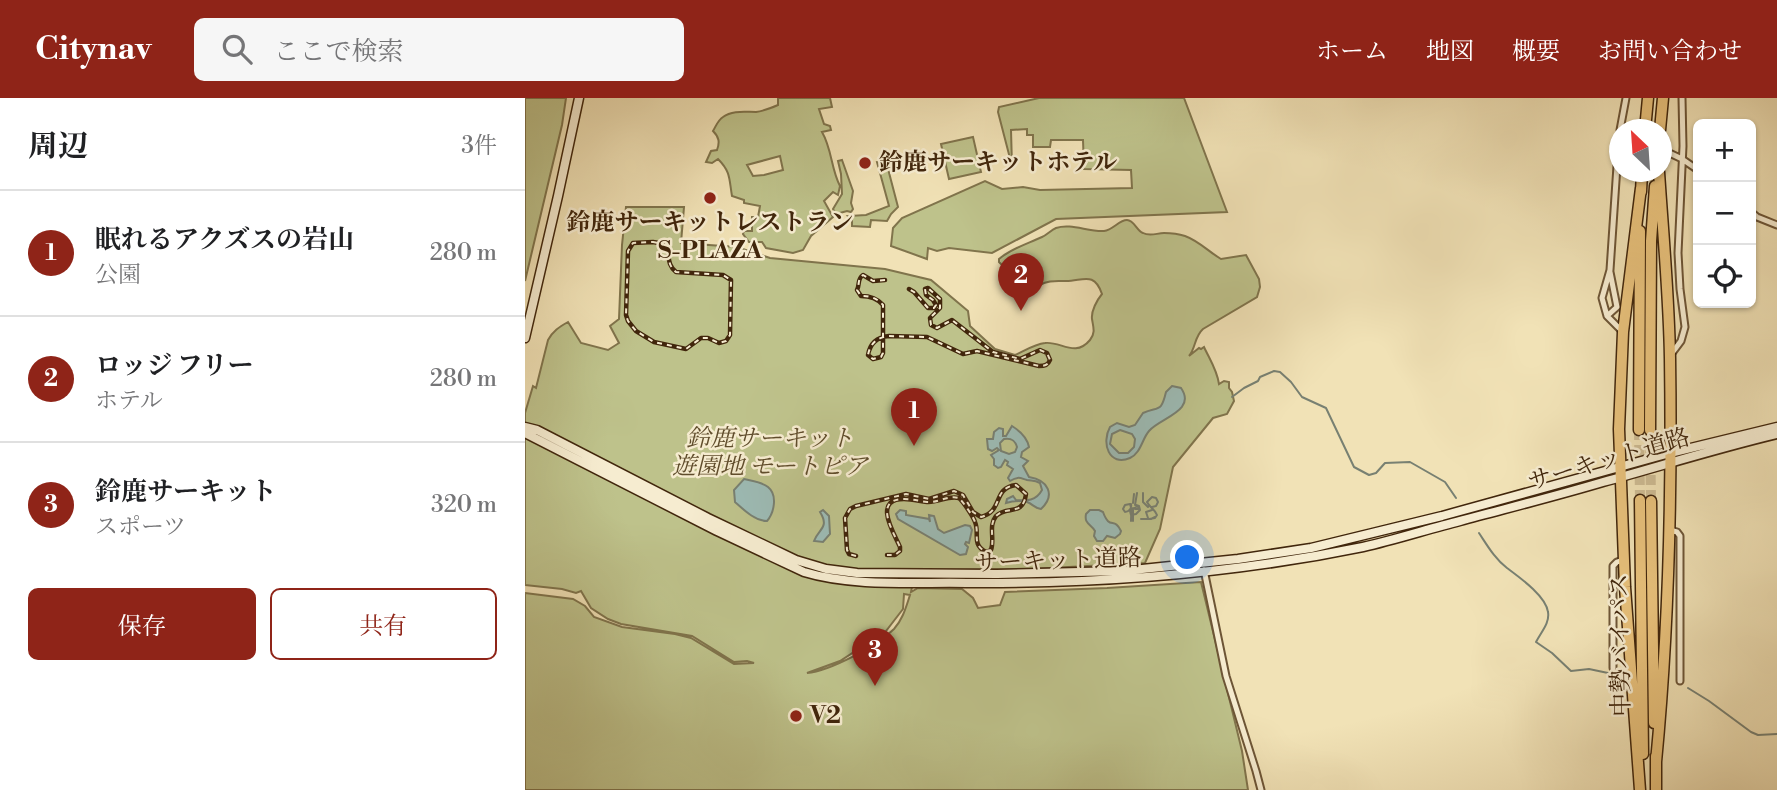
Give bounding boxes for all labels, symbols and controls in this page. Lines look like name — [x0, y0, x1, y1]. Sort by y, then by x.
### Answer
search box — [194, 18, 684, 81]
text: Citynav — [35, 29, 152, 70]
icon: search — [218, 30, 256, 68]
text: ここで検索 — [274, 36, 404, 68]
text: ホーム — [1316, 37, 1388, 67]
text: 地図 — [1426, 37, 1474, 67]
text: 概要 — [1512, 37, 1560, 67]
text: お問い合わせ — [1598, 37, 1742, 67]
north arrow — [1609, 119, 1672, 182]
map controls — [1693, 119, 1756, 308]
button: + — [1693, 119, 1756, 182]
text: 周辺 — [28, 128, 88, 166]
text: 3件 — [461, 132, 497, 160]
place label: 鈴鹿サーキットホテル — [879, 148, 1117, 178]
marker: 鈴鹿サーキットホテル — [857, 155, 873, 171]
button: − — [1693, 182, 1756, 245]
marker: 鈴鹿サーキットレストラン S-PLAZA — [702, 190, 718, 206]
place label: 鈴鹿サーキットレストラン S-PLAZA — [567, 208, 853, 266]
text: 眠れるアクズスの岩山 — [95, 224, 354, 256]
text: 1 — [45, 239, 57, 267]
text: 280 m — [430, 239, 497, 267]
button: locate — [1693, 245, 1756, 308]
pin: 2 — [998, 253, 1044, 311]
text: 公園 — [95, 261, 141, 289]
text: ロッジ フリー — [95, 350, 254, 382]
text: 2 — [44, 365, 58, 393]
text: 280 m — [430, 365, 497, 393]
text: ホテル — [95, 387, 163, 415]
pin: 1 — [891, 388, 937, 446]
street label: サーキット道路 — [1524, 422, 1694, 498]
park label: 鈴鹿サーキット 遊園地 モートピア — [672, 424, 869, 482]
text: 鈴鹿サーキット — [95, 476, 276, 508]
text: 3 — [44, 491, 58, 519]
text: 320 m — [431, 491, 497, 519]
text: スポーツ — [95, 513, 186, 541]
your location — [1170, 540, 1204, 574]
street label: サーキット道路 — [974, 543, 1142, 579]
street label: 中勢バイパス — [1605, 573, 1637, 717]
button: 保存 — [28, 588, 256, 660]
button: 共有 — [270, 588, 497, 660]
pin: 3 — [852, 628, 898, 686]
place label: V2 — [809, 701, 841, 731]
marker: V2 — [788, 708, 804, 724]

